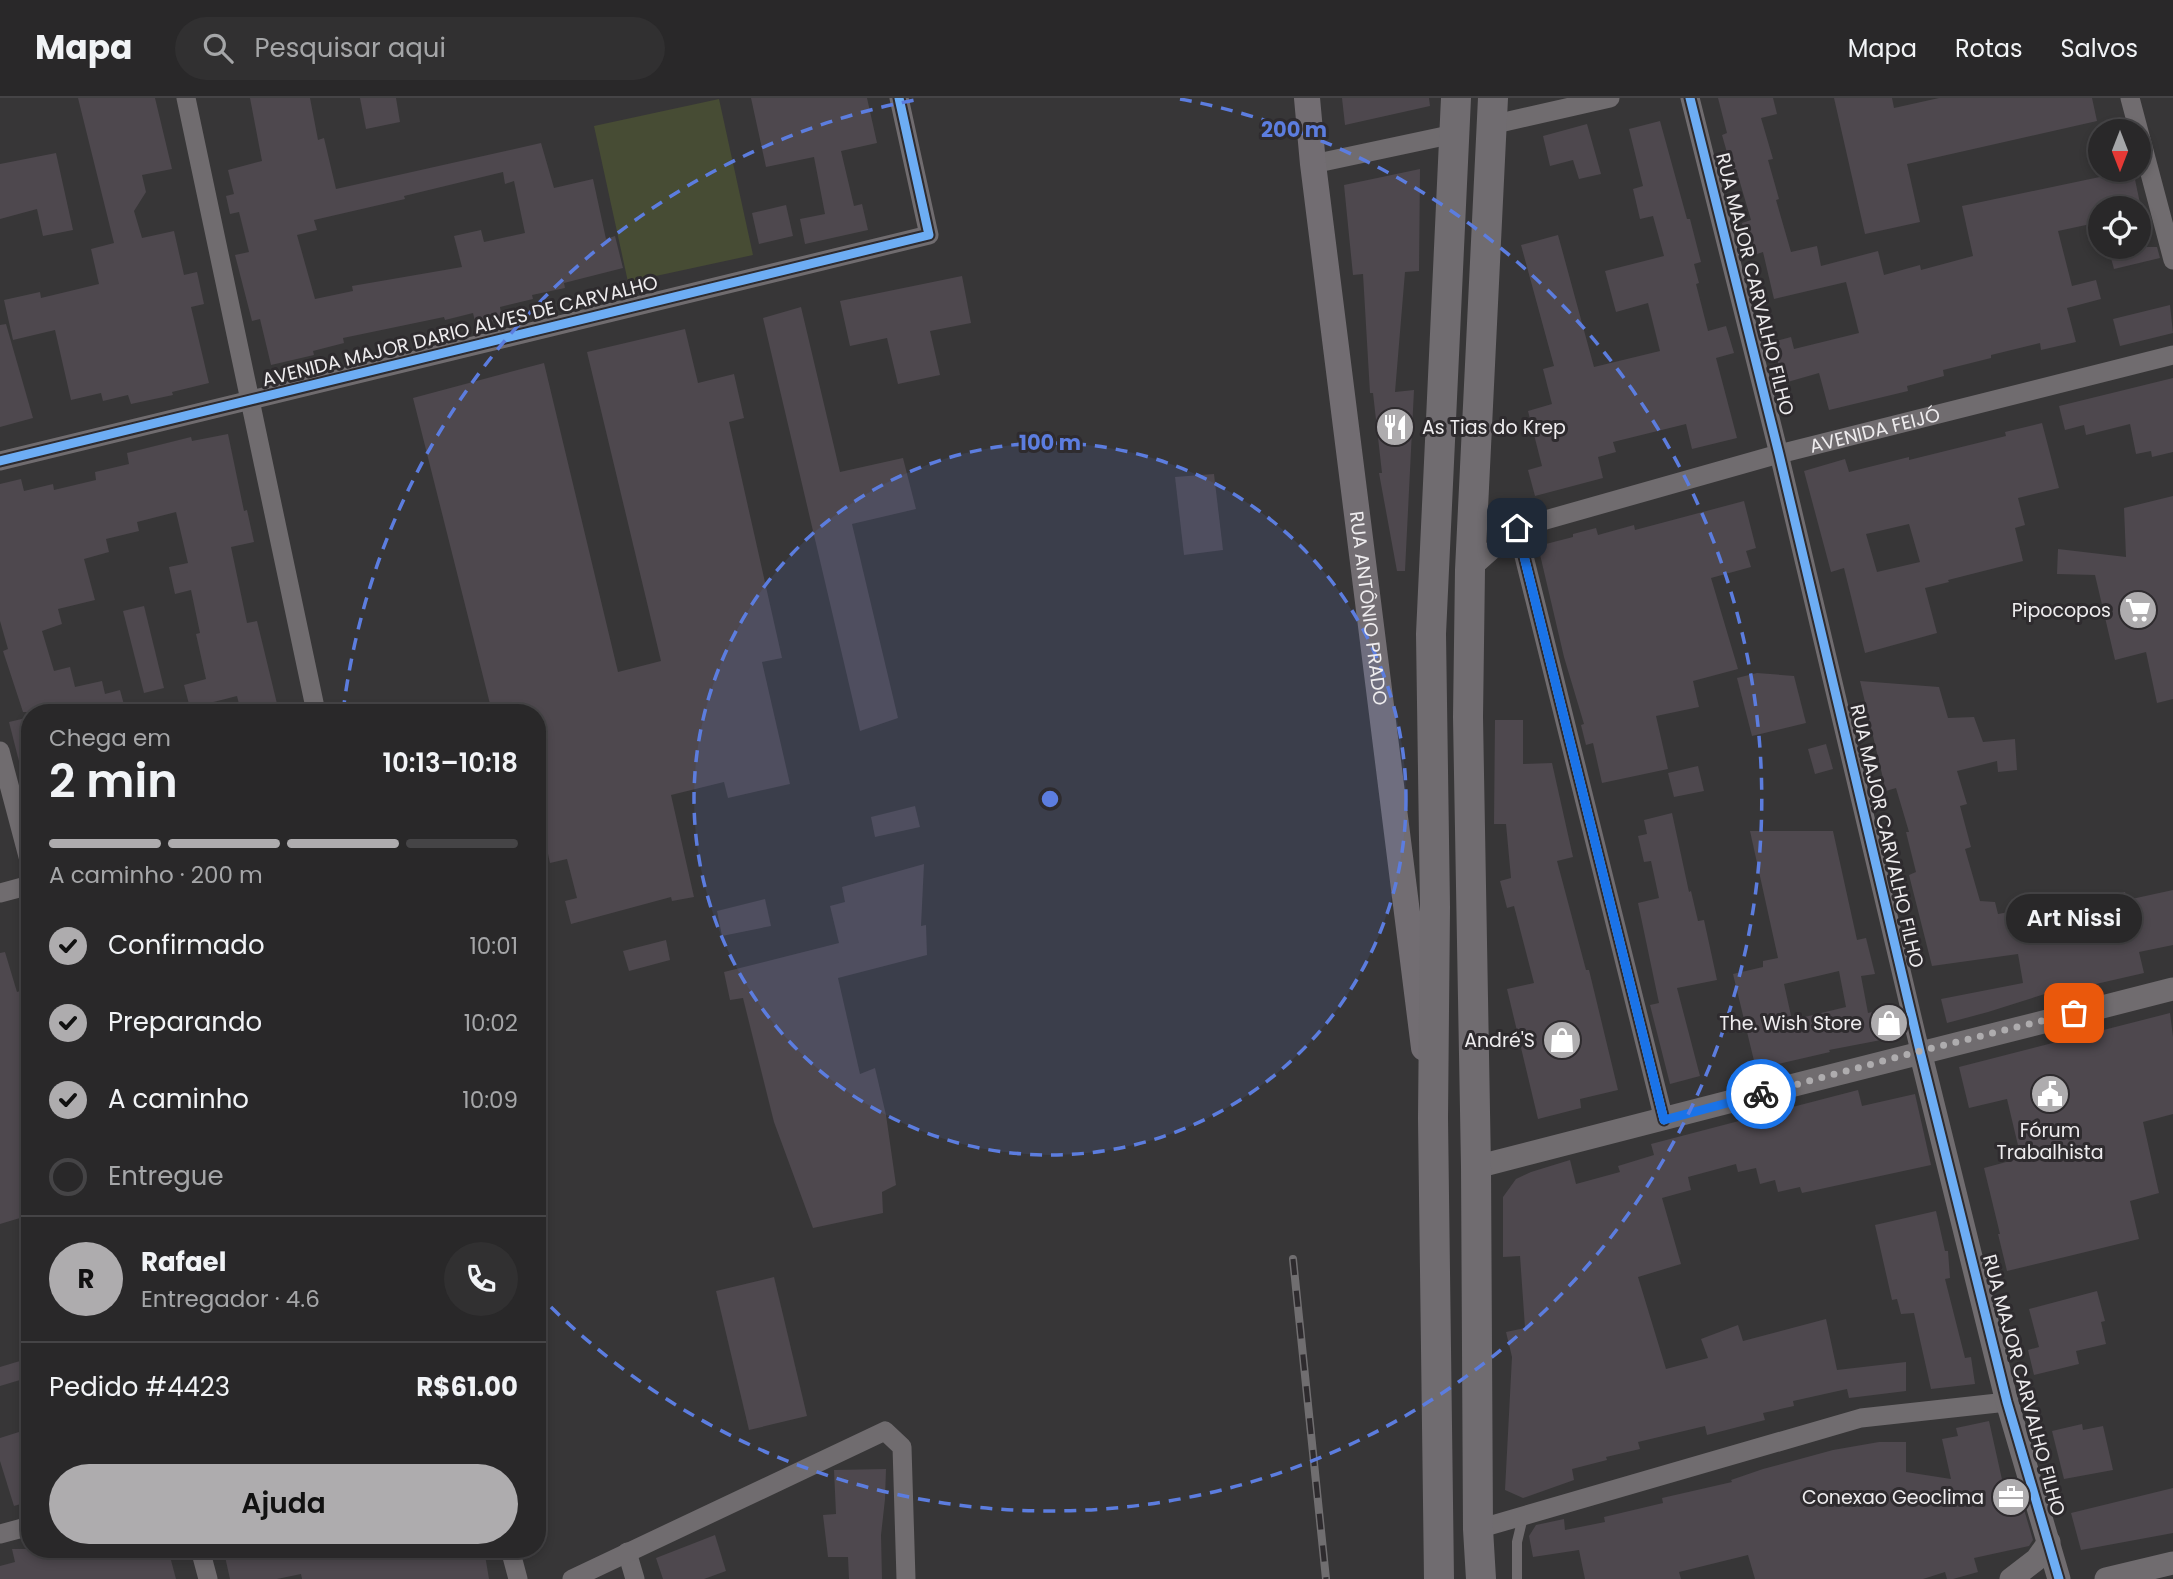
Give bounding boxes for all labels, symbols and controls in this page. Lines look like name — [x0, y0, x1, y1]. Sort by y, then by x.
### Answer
search box — [175, 17, 665, 80]
text: Mapa — [35, 24, 133, 71]
icon: search — [199, 29, 237, 67]
text: Pesquisar aqui — [255, 30, 446, 66]
text: Mapa — [1848, 32, 1917, 65]
text: Rotas — [1955, 32, 2022, 65]
text: Salvos — [2060, 32, 2138, 65]
text: 200 m — [1261, 115, 1327, 144]
north arrow — [2088, 119, 2151, 182]
map controls — [2088, 119, 2151, 259]
street label: RUA MAJOR CARVALHO FILHO — [1709, 150, 1801, 418]
button: locate — [2088, 196, 2151, 259]
street label: AVENIDA MAJOR DARIO ALVES DE CARVALHO — [259, 269, 661, 393]
street label: AVENIDA FEIJÓ — [1807, 401, 1943, 459]
restaurant icon: As Tias do Krep — [1374, 406, 1416, 448]
place label: As Tias do Krep — [1422, 414, 1566, 441]
text: 100 m — [1019, 428, 1081, 457]
pin — [1487, 498, 1547, 558]
icon: home — [1498, 509, 1536, 547]
street label: RUA ANTÔNIO PRADO — [1343, 510, 1394, 707]
supermarket icon: Pipocopos — [2117, 589, 2159, 631]
place label: Pipocopos — [2012, 597, 2111, 624]
street label: RUA MAJOR CARVALHO FILHO — [1844, 702, 1930, 970]
text: Chega em — [49, 722, 171, 754]
text: 10:13–10:18 — [383, 745, 518, 781]
text: 2 min — [49, 749, 178, 813]
centre of rings — [1038, 787, 1062, 811]
text: A caminho · 200 m — [49, 859, 263, 891]
callout: Art Nissi — [2006, 894, 2142, 943]
text: Art Nissi — [2027, 902, 2121, 934]
icon: check — [49, 927, 87, 965]
text: Confirmado — [108, 927, 265, 963]
text: 10:01 — [469, 930, 518, 962]
pin — [2044, 983, 2104, 1043]
icon: bag — [2055, 994, 2093, 1032]
shop icon: The. Wish Store — [1868, 1002, 1910, 1044]
icon: check — [49, 1004, 87, 1042]
text: Preparando — [108, 1004, 262, 1040]
text: 10:02 — [464, 1007, 518, 1039]
place label: The. Wish Store — [1719, 1010, 1862, 1037]
shop icon: André'S — [1541, 1019, 1583, 1061]
place label: André'S — [1464, 1027, 1535, 1054]
courier — [1726, 1059, 1796, 1129]
public building icon: Fórum Trabalhista — [2029, 1073, 2071, 1115]
icon: bike — [1742, 1075, 1780, 1113]
icon: check — [49, 1081, 87, 1119]
text: A caminho — [108, 1081, 249, 1117]
text: 10:09 — [462, 1084, 518, 1116]
place label: Fórum Trabalhista — [1996, 1117, 2104, 1166]
text: Entregue — [108, 1158, 224, 1194]
button: phone — [444, 1242, 518, 1316]
text: Rafael — [141, 1244, 226, 1280]
street label: RUA MAJOR CARVALHO FILHO — [1976, 1251, 2072, 1519]
text: R — [78, 1261, 94, 1297]
text: Entregador · 4.6 — [141, 1283, 320, 1315]
text: Pedido #4423 — [49, 1369, 230, 1405]
text: R$61.00 — [416, 1369, 518, 1405]
button: Ajuda — [49, 1464, 518, 1544]
office icon: Conexao Geoclima — [1990, 1476, 2032, 1518]
place label: Conexao Geoclima — [1802, 1484, 1984, 1511]

